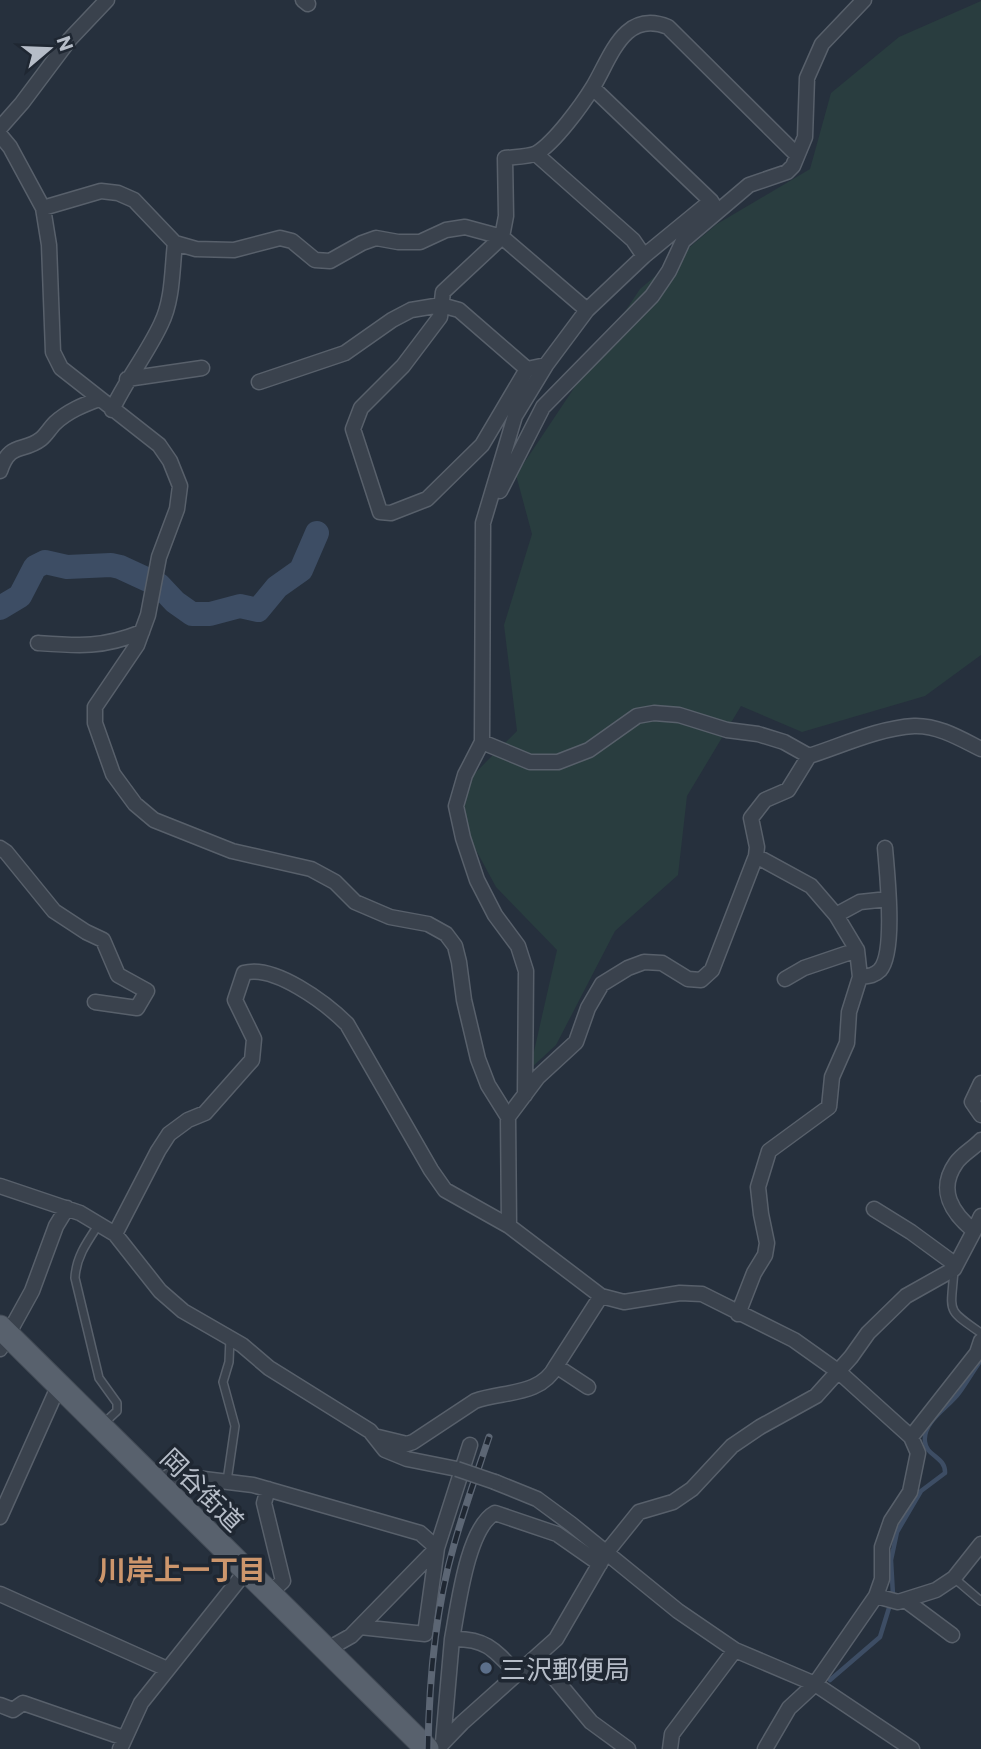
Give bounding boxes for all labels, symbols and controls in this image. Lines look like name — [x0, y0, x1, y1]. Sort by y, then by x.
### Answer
north arrow — [14, 14, 84, 84]
text: N — [52, 33, 79, 54]
street label: 岡谷街道 — [155, 1441, 251, 1537]
district label: 川岸上一丁目 — [98, 1552, 266, 1586]
place label: 三沢郵便局 — [500, 1653, 630, 1684]
marker: 三沢郵便局 — [478, 1660, 494, 1676]

